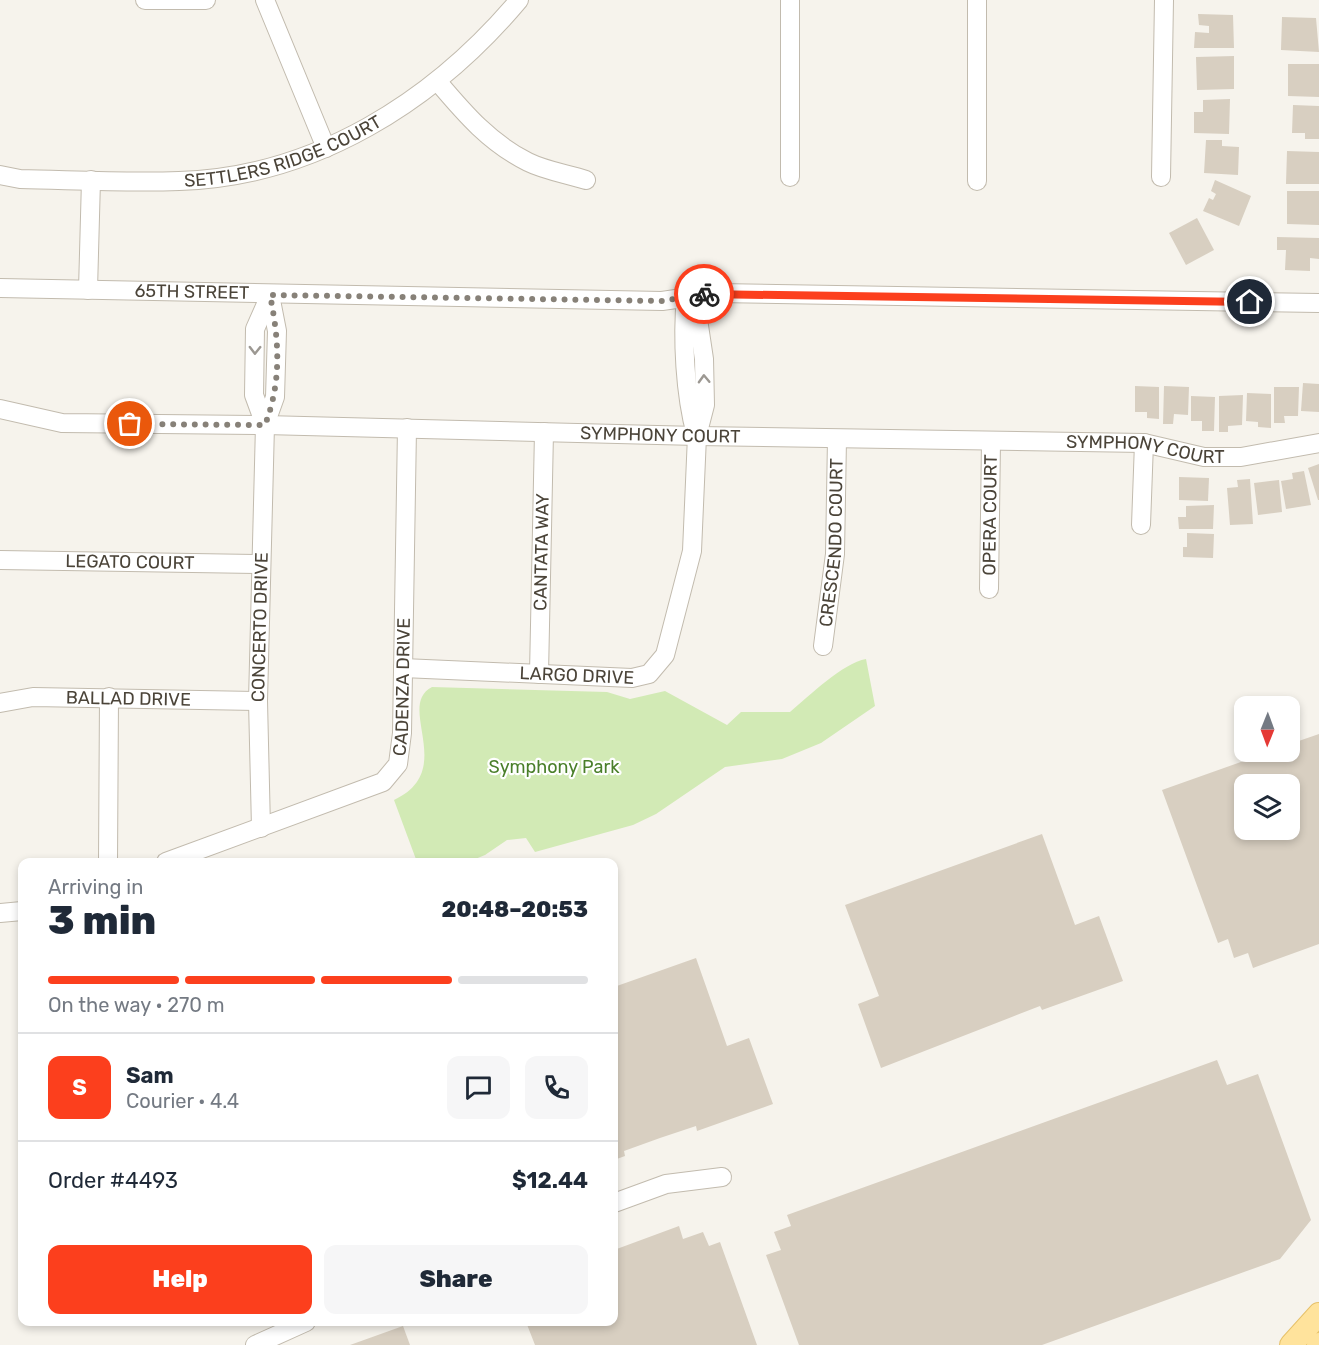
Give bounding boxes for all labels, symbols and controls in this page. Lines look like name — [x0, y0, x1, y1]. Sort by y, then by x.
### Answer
street label: SETTLERS RIDGE COURT — [183, 111, 385, 192]
courier — [674, 264, 734, 324]
pin — [1224, 276, 1275, 327]
icon: bike — [688, 278, 721, 311]
street label: 65TH STREET — [134, 280, 250, 304]
icon: home — [1233, 285, 1266, 318]
one-way arrow — [249, 346, 261, 355]
one-way arrow — [698, 375, 711, 384]
pin — [104, 398, 155, 449]
icon: bag — [113, 407, 146, 440]
street label: SYMPHONY COURT — [580, 422, 741, 448]
street label: SYMPHONY COURT — [1066, 431, 1225, 468]
street label: OPERA COURT — [978, 454, 1002, 576]
street label: CRESCENDO COURT — [815, 458, 848, 628]
street label: CANTATA WAY — [529, 493, 554, 611]
street label: LEGATO COURT — [65, 550, 195, 574]
street label: CONCERTO DRIVE — [247, 552, 273, 702]
street label: CADENZA DRIVE — [388, 618, 415, 757]
street label: LARGO DRIVE — [519, 662, 635, 689]
street label: BALLAD DRIVE — [66, 687, 191, 711]
north arrow — [1234, 696, 1300, 762]
map controls — [1234, 696, 1300, 840]
park label: Symphony Park — [488, 756, 620, 778]
button: layers — [1234, 774, 1300, 840]
text: Arriving in — [48, 875, 143, 899]
text: 20:48–20:53 — [441, 896, 588, 923]
text: 3 min — [48, 898, 156, 944]
text: On the way · 270 m — [48, 993, 225, 1017]
button: chat — [447, 1056, 510, 1119]
button: phone — [525, 1056, 588, 1119]
text: Sam — [126, 1062, 174, 1089]
text: S — [72, 1074, 87, 1101]
text: Courier · 4.4 — [126, 1089, 239, 1113]
text: Order #4493 — [48, 1167, 178, 1194]
text: $12.44 — [512, 1167, 588, 1194]
button: Help — [48, 1245, 312, 1314]
button: Share — [324, 1245, 588, 1314]

